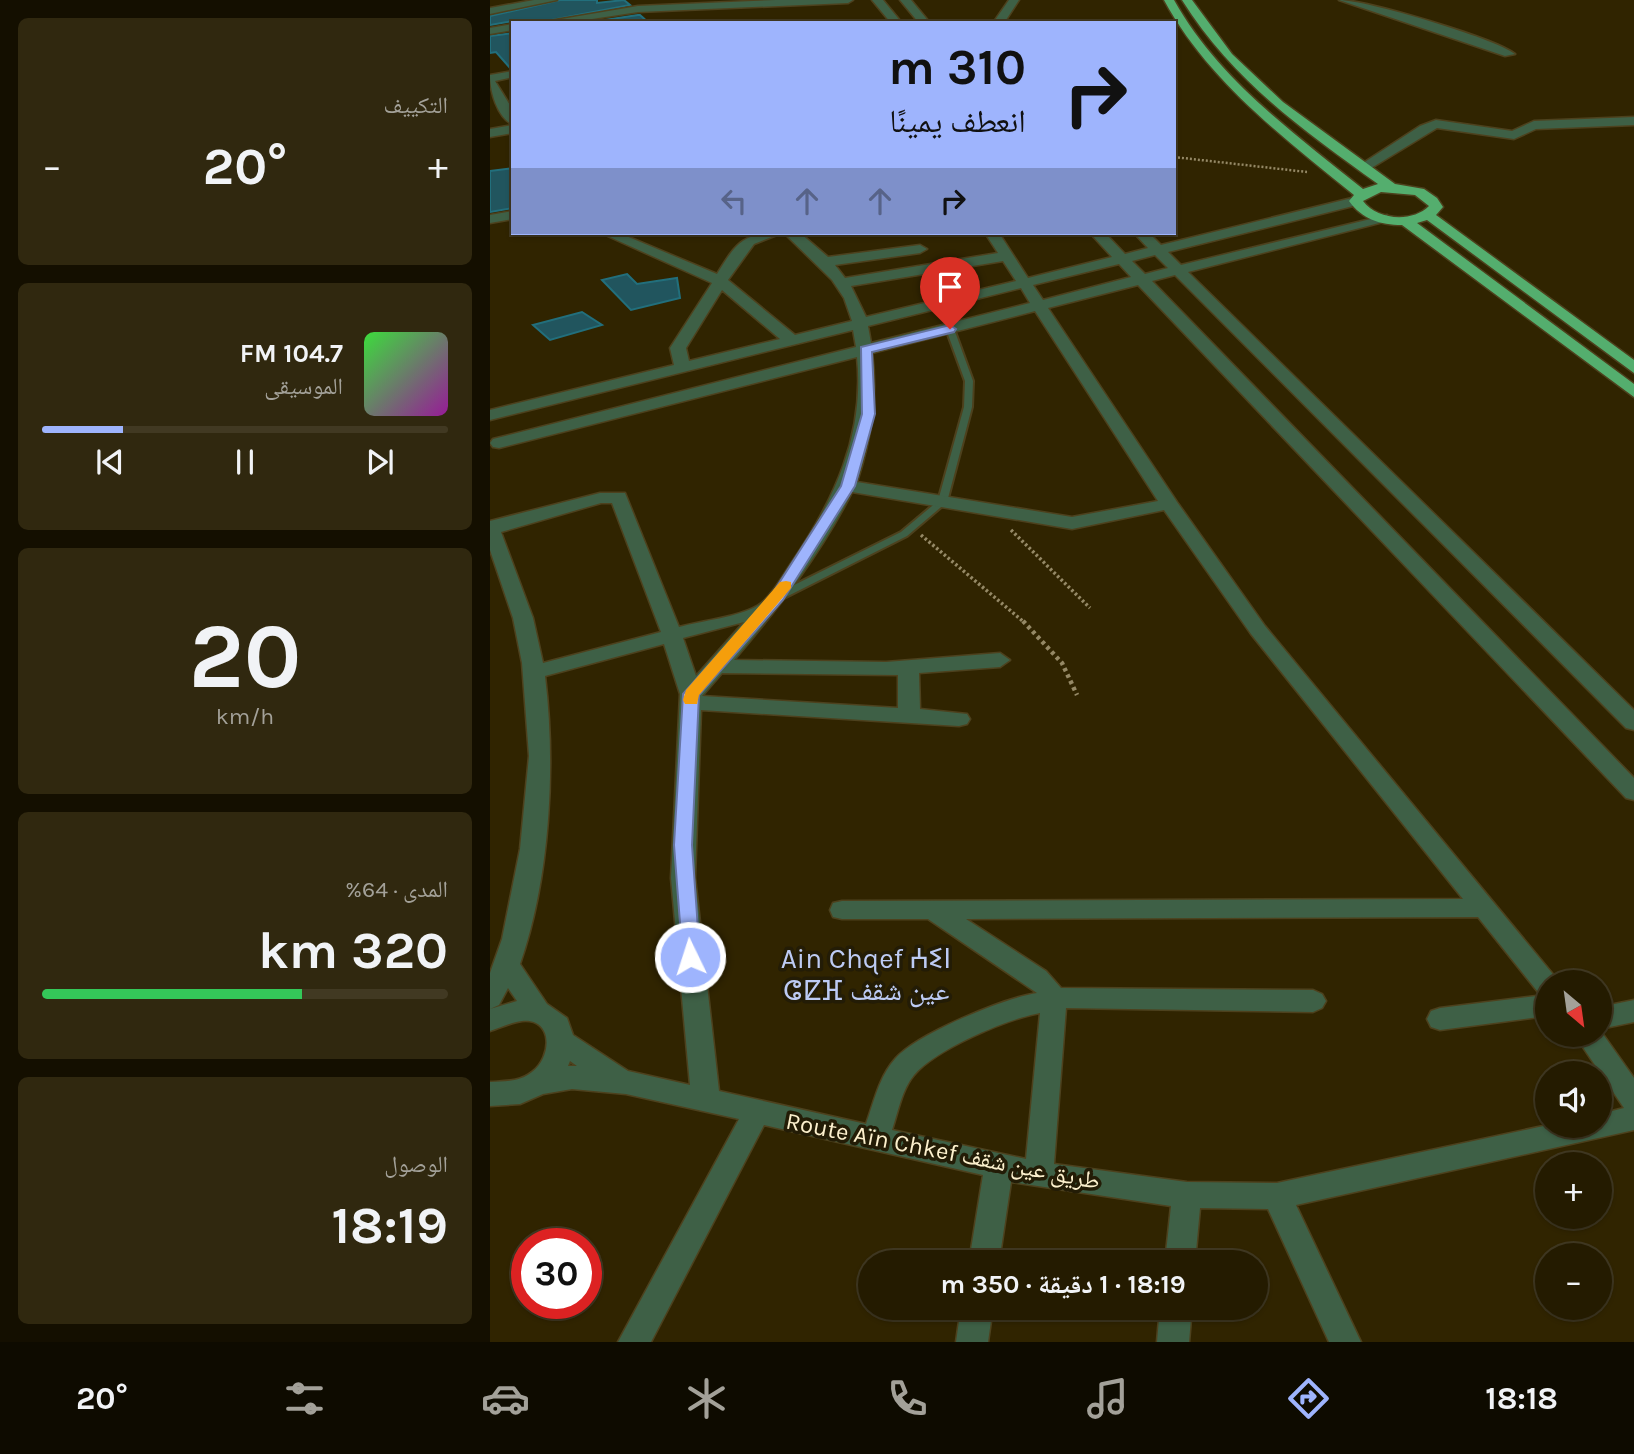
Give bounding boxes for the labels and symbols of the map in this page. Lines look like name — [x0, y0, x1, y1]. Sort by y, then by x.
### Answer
pin — [920, 257, 980, 329]
position arrow — [653, 920, 727, 994]
district label: Ain Chqef ⵄⵉⵏ ⵛⵇⴼ عين شقف — [781, 942, 951, 1008]
north arrow — [1535, 970, 1612, 1046]
street label: Route Aïn Chkef طريق عين شقف — [783, 1107, 1103, 1195]
speed limit sign: 30 — [511, 1228, 602, 1319]

